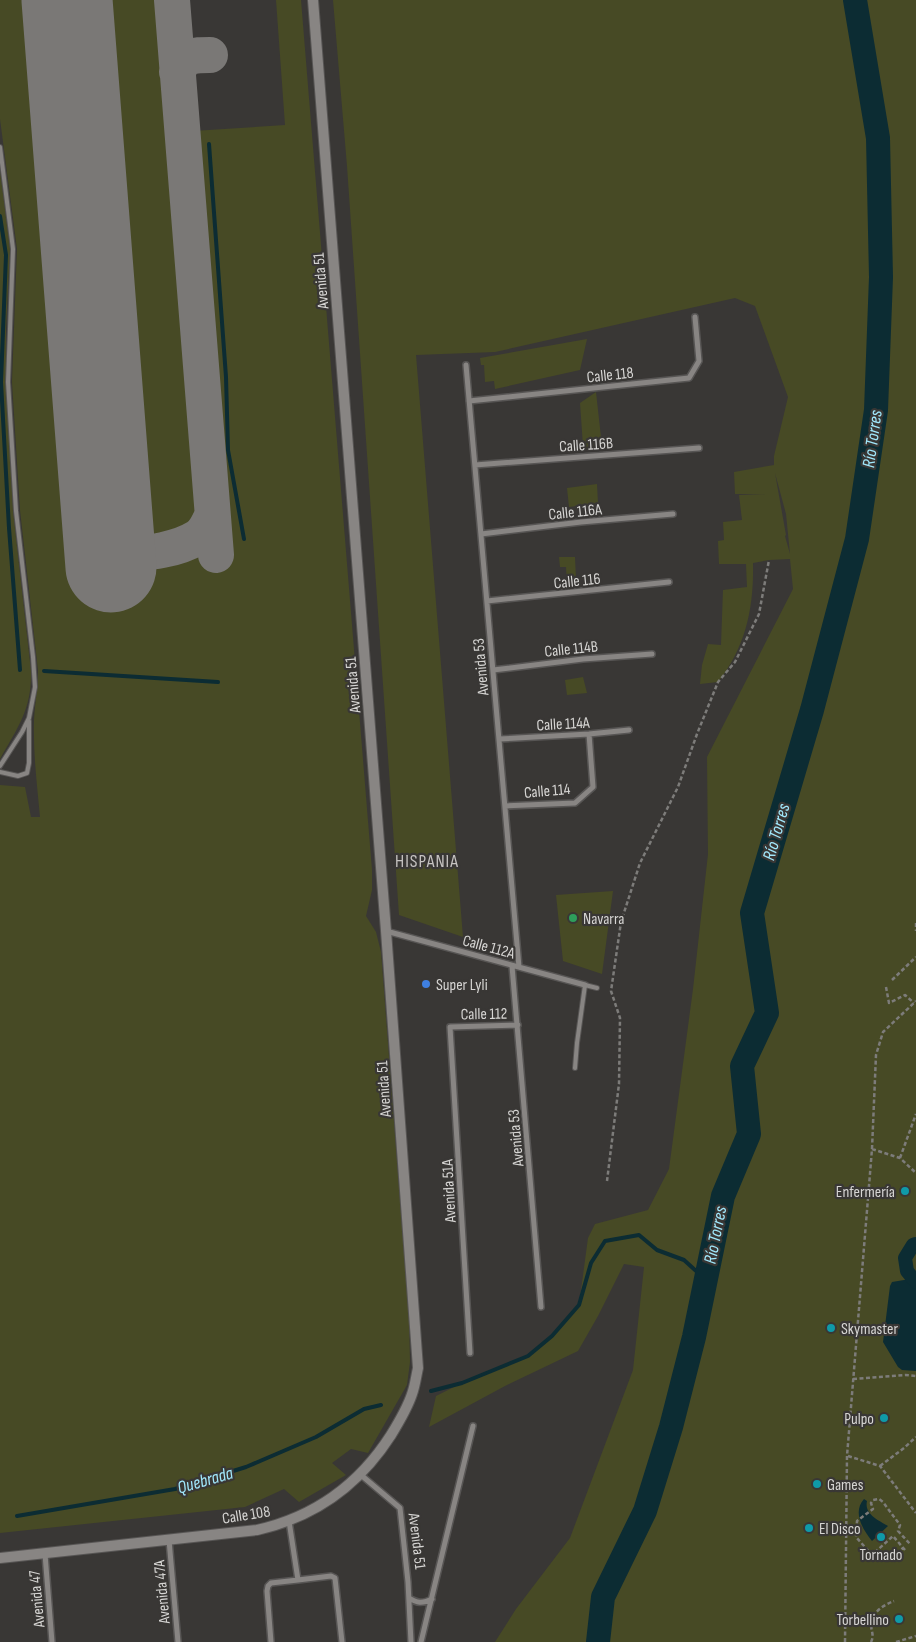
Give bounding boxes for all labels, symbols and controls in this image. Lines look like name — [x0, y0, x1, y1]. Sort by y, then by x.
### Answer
street label: Avenida 51 — [310, 252, 334, 311]
street label: Calle 118 — [586, 364, 634, 387]
water label: Río Torres — [858, 408, 887, 469]
street label: Calle 116B — [559, 434, 614, 457]
street label: Calle 116A — [547, 500, 603, 525]
street label: Calle 116 — [553, 570, 601, 593]
street label: Avenida 53 — [470, 637, 494, 697]
street label: Calle 114B — [544, 637, 599, 662]
street label: Avenida 51 — [342, 656, 366, 715]
street label: Calle 114A — [536, 714, 590, 735]
street label: Calle 114 — [523, 780, 571, 803]
water label: Río Torres — [758, 801, 795, 863]
district label: HISPANIA — [395, 851, 459, 872]
place label: Navarra — [583, 910, 624, 929]
marker: Navarra — [567, 912, 579, 924]
street label: Calle 112A — [460, 931, 517, 964]
place label: Super Lyli — [436, 976, 488, 995]
marker: Super Lyli — [420, 978, 432, 990]
street label: Calle 112 — [461, 1005, 507, 1024]
street label: Avenida 51 — [373, 1060, 396, 1119]
street label: Avenida 53 — [505, 1108, 529, 1168]
street label: Avenida 51A — [438, 1159, 461, 1224]
place label: Enfermería — [836, 1183, 895, 1202]
marker: Enfermería — [899, 1185, 911, 1197]
water label: Río Torres — [700, 1204, 731, 1266]
place label: Skymaster — [841, 1320, 898, 1339]
marker: Skymaster — [825, 1322, 837, 1334]
place label: Pulpo — [844, 1410, 874, 1429]
marker: Pulpo — [878, 1412, 890, 1424]
water label: Quebrada — [175, 1462, 236, 1498]
place label: Games — [827, 1476, 864, 1495]
marker: Games — [811, 1478, 823, 1490]
street label: Calle 108 — [221, 1502, 272, 1529]
street label: Avenida 51 — [404, 1511, 429, 1571]
place label: El Disco — [819, 1520, 861, 1539]
marker: El Disco — [803, 1522, 815, 1534]
marker: Tornado — [875, 1531, 887, 1543]
place label: Tornado — [860, 1546, 903, 1565]
street label: Avenida 47A — [150, 1559, 175, 1626]
street label: Avenida 47 — [25, 1569, 50, 1629]
place label: Torbellino — [837, 1611, 889, 1630]
marker: Torbellino — [893, 1613, 905, 1625]

